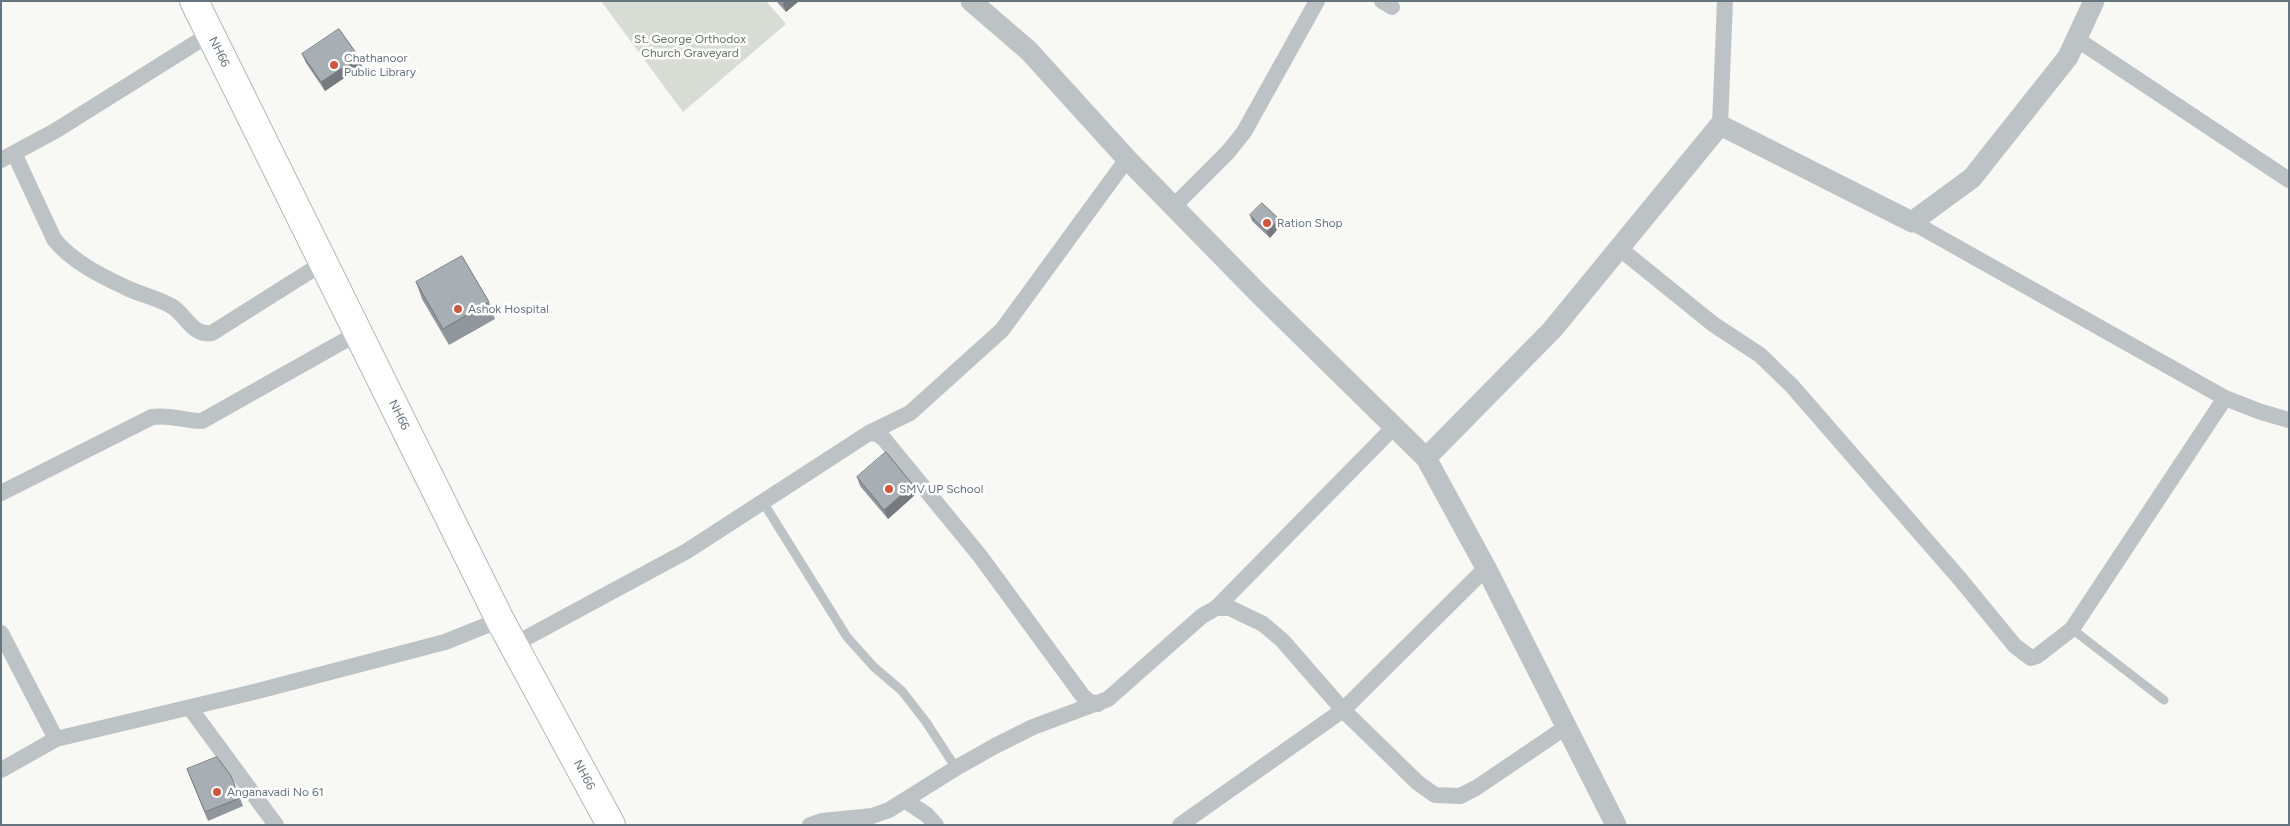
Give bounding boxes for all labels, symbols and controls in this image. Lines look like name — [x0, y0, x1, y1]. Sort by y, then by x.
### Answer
park label: St. George Orthodox Church Graveyard — [634, 32, 746, 60]
street label: NH66 — [206, 35, 232, 69]
place label: Chathanoor Public Library — [344, 51, 416, 79]
marker: Chathanoor Public Library — [328, 59, 340, 71]
place label: Ration Shop — [1277, 216, 1343, 230]
marker: Ration Shop — [1261, 217, 1273, 229]
place label: Ashok Hospital — [468, 302, 549, 316]
marker: Ashok Hospital — [452, 303, 464, 315]
street label: NH66 — [386, 398, 412, 432]
place label: SMV UP School — [899, 482, 983, 496]
marker: SMV UP School — [883, 483, 895, 495]
street label: NH66 — [570, 758, 598, 792]
place label: Anganavadi No 61 — [227, 785, 324, 799]
marker: Anganavadi No 61 — [211, 786, 223, 798]

